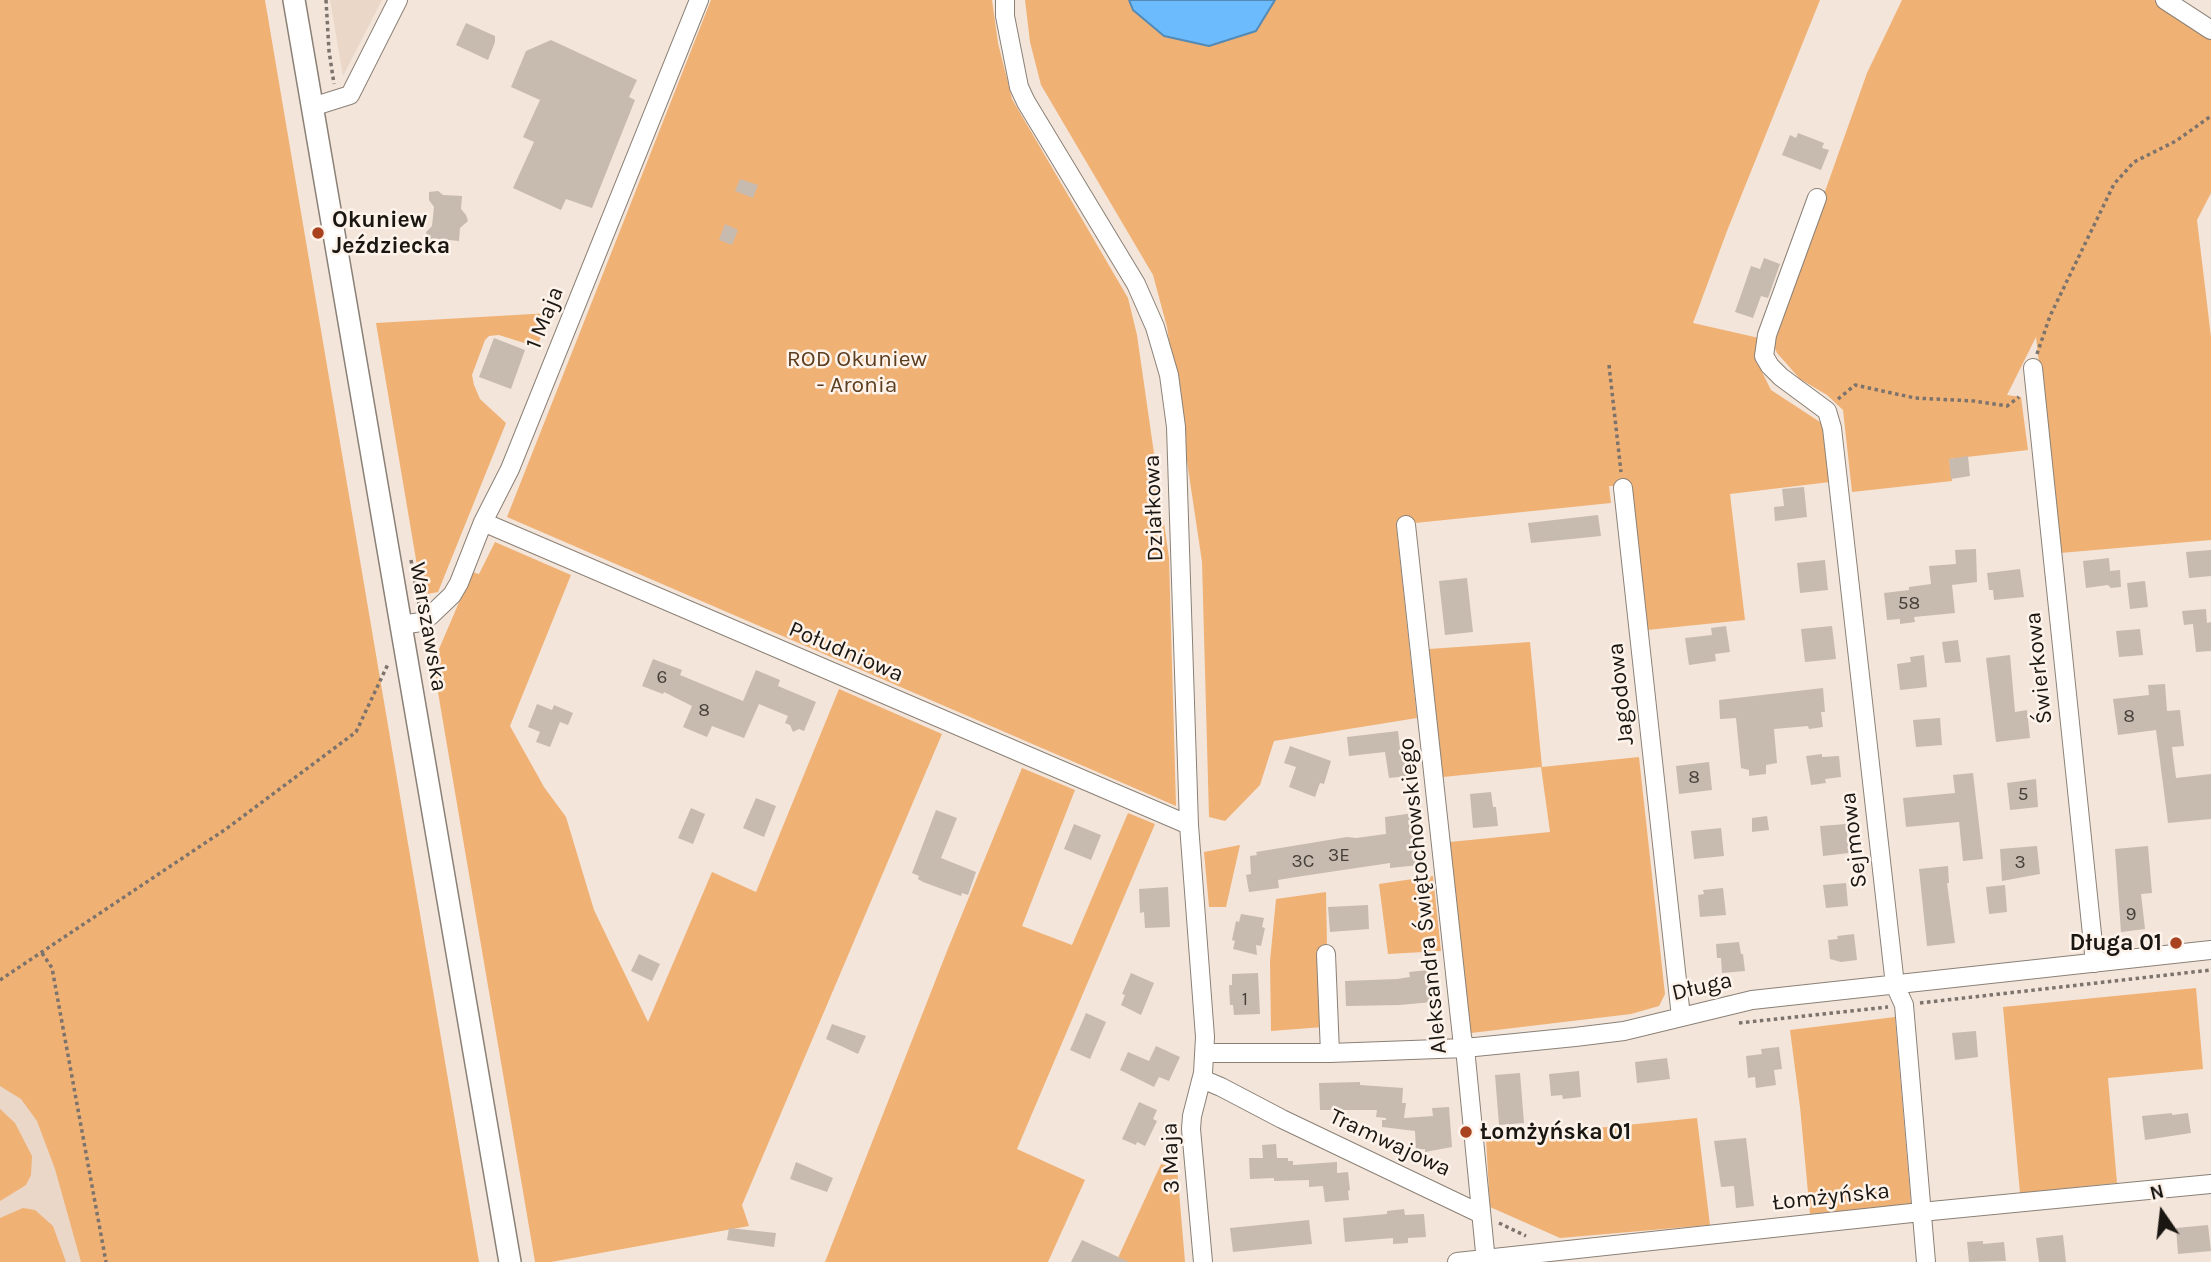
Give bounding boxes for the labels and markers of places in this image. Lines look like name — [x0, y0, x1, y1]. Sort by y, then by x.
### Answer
place label: Okuniew Jeździecka — [332, 206, 450, 260]
marker: Okuniew Jeździecka — [310, 225, 326, 241]
place label: Długa 01 — [2069, 929, 2162, 957]
marker: Długa 01 — [2168, 935, 2184, 951]
place label: Łomżyńska 01 — [1480, 1118, 1631, 1146]
marker: Łomżyńska 01 — [1458, 1124, 1474, 1140]

